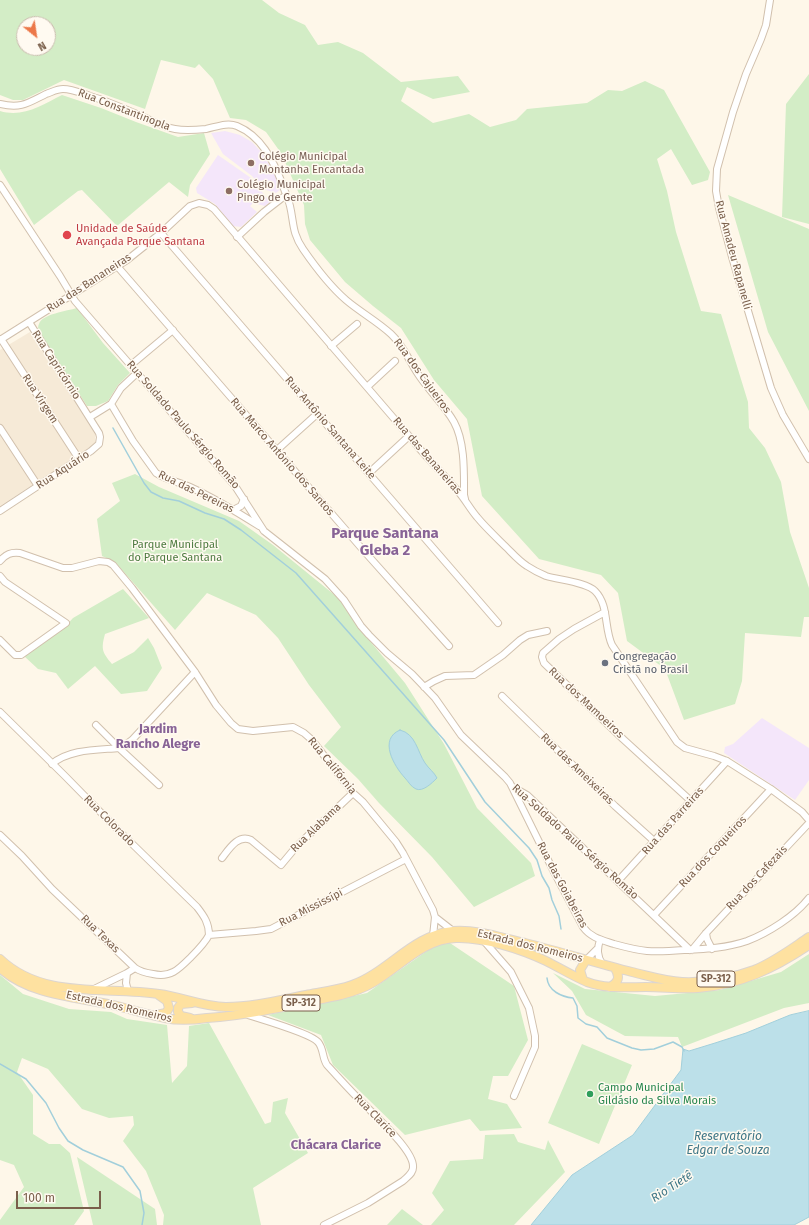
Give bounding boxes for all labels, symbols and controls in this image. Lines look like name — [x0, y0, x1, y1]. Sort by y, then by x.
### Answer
north arrow — [16, 16, 56, 56]
text: N — [35, 39, 48, 53]
street label: Rua Constantinopla — [76, 86, 172, 134]
place label: Colégio Municipal Montanha Encantada — [259, 150, 364, 176]
marker: Colégio Municipal Montanha Encantada — [246, 158, 256, 168]
place label: Colégio Municipal Pingo de Gente — [237, 178, 325, 204]
marker: Colégio Municipal Pingo de Gente — [224, 186, 234, 196]
street label: Rua Amadeu Rapanelli — [712, 199, 754, 311]
place label: Unidade de Saúde Avançada Parque Santana — [76, 222, 205, 248]
marker: Unidade de Saúde Avançada Parque Santana — [61, 229, 73, 241]
street label: Rua das Bananeiras — [44, 251, 134, 315]
street label: Rua Capricórnio — [29, 328, 83, 402]
street label: Rua dos Cajueiros — [391, 336, 453, 416]
street label: Rua Soldado Paulo Sérgio Romão — [124, 358, 242, 492]
street label: Rua Virgem — [19, 372, 61, 426]
street label: Rua Antônio Santana Leite — [282, 374, 378, 482]
street label: Rua Marco Antônio dos Santos — [227, 395, 337, 519]
street label: Rua das Bananeiras — [390, 415, 464, 497]
street label: Rua Aquário — [34, 448, 92, 492]
street label: Rua das Pereiras — [156, 468, 236, 516]
district label: Parque Santana Gleba 2 — [331, 525, 439, 560]
park label: Parque Municipal do Parque Santana — [128, 538, 222, 564]
place label: Congregação Cristã no Brasil — [613, 650, 688, 676]
marker: Congregação Cristã no Brasil — [600, 658, 610, 668]
street label: Rua dos Mamoeiros — [546, 665, 626, 741]
district label: Jardim Rancho Alegre — [116, 721, 200, 752]
street label: Rua das Ameixeiras — [538, 731, 616, 807]
street label: Rua Califórnia — [305, 735, 359, 797]
street label: Rua Soldado Paulo Sérgio Romão — [509, 782, 641, 902]
street label: Rua das Parreiras — [639, 784, 707, 858]
street label: Rua Colorado — [81, 793, 137, 849]
street label: Rua Alabama — [288, 801, 344, 855]
street label: Rua dos Coqueiros — [676, 814, 750, 890]
street label: Rua das Goiabeiras — [534, 840, 590, 930]
street label: Rua dos Cafezais — [724, 843, 790, 913]
street label: Rua Mississípi — [277, 886, 345, 930]
street label: Rua Texas — [78, 912, 122, 956]
street label: Estrada dos Romeiros — [476, 927, 584, 965]
road number: SP-312 — [697, 971, 735, 987]
street label: Estrada dos Romeiros — [65, 988, 173, 1026]
road number: SP-312 — [282, 995, 320, 1011]
place label: Campo Municipal Gildásio da Silva Morais — [598, 1081, 716, 1107]
marker: Campo Municipal Gildásio da Silva Morais — [585, 1089, 595, 1099]
street label: Rua Clarice — [351, 1091, 399, 1141]
water label: Reservatório Edgar de Souza — [686, 1130, 770, 1158]
district label: Chácara Clarice — [291, 1137, 381, 1153]
water label: Rio Tietê — [649, 1168, 695, 1206]
scale bar — [18, 1183, 103, 1209]
text: 100 m — [23, 1191, 55, 1205]

